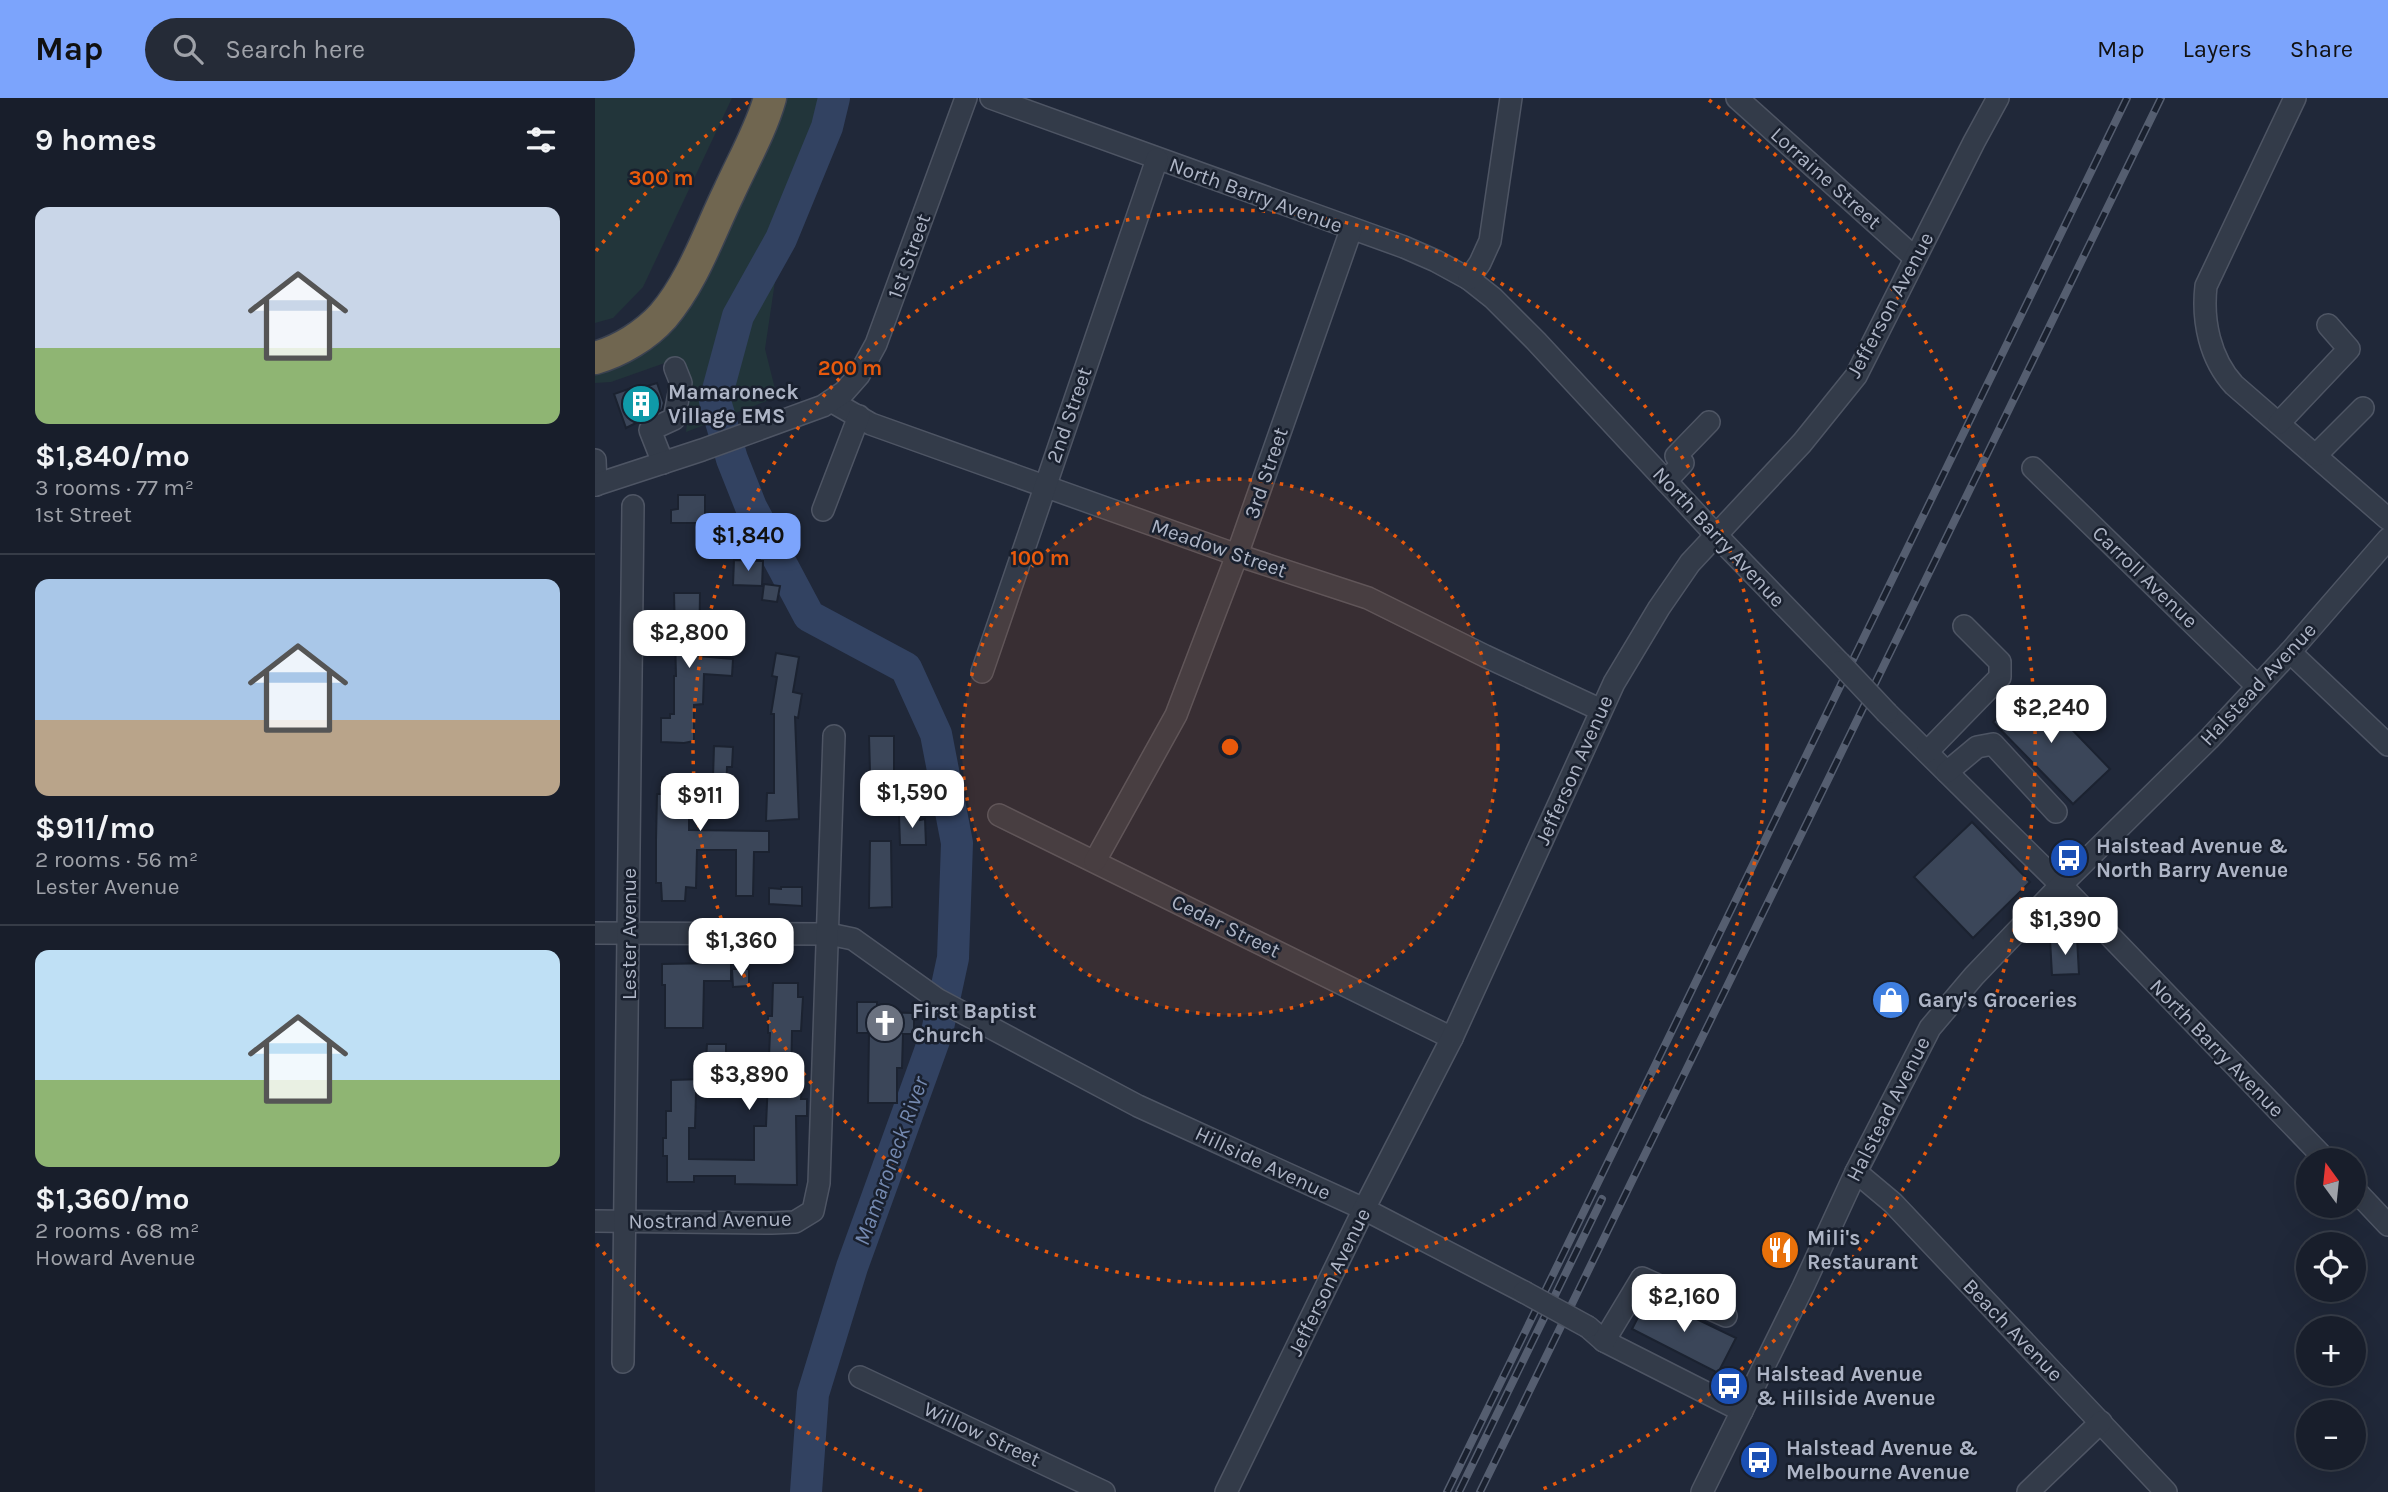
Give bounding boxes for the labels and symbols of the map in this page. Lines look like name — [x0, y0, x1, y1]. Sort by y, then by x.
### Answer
street label: Lorraine Street — [1766, 122, 1886, 234]
street label: North Barry Avenue — [1166, 152, 1346, 238]
text: 300 m — [629, 166, 693, 190]
street label: 1st Street — [883, 210, 935, 302]
street label: Jefferson Avenue — [1842, 228, 1938, 382]
text: 200 m — [818, 356, 882, 380]
street label: 2nd Street — [1041, 364, 1097, 466]
place label: Mamaroneck Village EMS — [668, 380, 799, 428]
building icon: Mamaroneck Village EMS — [620, 383, 662, 425]
street label: 3rd Street — [1239, 424, 1293, 522]
street label: North Barry Avenue — [1648, 462, 1790, 612]
pin: $1,840 — [691, 514, 805, 573]
street label: Meadow Street — [1148, 514, 1290, 582]
street label: Carroll Avenue — [2087, 521, 2203, 633]
text: 100 m — [1010, 546, 1070, 570]
pin: $2,800 — [632, 610, 746, 670]
street label: Halstead Avenue — [2195, 618, 2321, 750]
pin: $2,240 — [1994, 686, 2108, 745]
street label: Jefferson Avenue — [1530, 691, 1618, 849]
centre of rings — [1218, 735, 1242, 759]
pin: $1,590 — [855, 770, 969, 830]
pin: $911 — [659, 774, 741, 833]
place label: Halstead Avenue & North Barry Avenue — [2096, 834, 2288, 882]
bus stop icon: Halstead Avenue & North Barry Avenue — [2048, 837, 2090, 879]
street label: Lester Avenue — [617, 868, 641, 1000]
street label: Cedar Street — [1168, 889, 1284, 963]
pin: $1,390 — [2008, 898, 2122, 957]
pin: $1,360 — [684, 918, 798, 978]
street label: North Barry Avenue — [2145, 974, 2289, 1122]
shop icon: Gary's Groceries — [1870, 979, 1912, 1021]
place label: Gary's Groceries — [1918, 988, 2077, 1012]
place label: First Baptist Church — [912, 999, 1037, 1047]
church icon: First Baptist Church — [864, 1002, 906, 1044]
street label: Halstead Avenue — [1841, 1033, 1935, 1185]
pin: $3,890 — [692, 1052, 806, 1112]
water label: Mamaroneck River — [848, 1072, 934, 1249]
street label: Hillside Avenue — [1191, 1121, 1335, 1205]
north arrow — [2296, 1148, 2366, 1218]
street label: Jefferson Avenue — [1283, 1204, 1375, 1360]
street label: Nostrand Avenue — [628, 1207, 792, 1233]
place label: Mili's Restaurant — [1807, 1226, 1918, 1274]
restaurant icon: Mili's Restaurant — [1759, 1229, 1801, 1271]
pin: $2,160 — [1627, 1274, 1741, 1334]
street label: Beach Avenue — [1958, 1274, 2068, 1386]
place label: Halstead Avenue & Hillside Avenue — [1756, 1362, 1936, 1410]
bus stop icon: Halstead Avenue & Hillside Avenue — [1708, 1365, 1750, 1407]
street label: Willow Street — [920, 1396, 1044, 1472]
place label: Halstead Avenue & Melbourne Avenue — [1786, 1436, 1978, 1484]
bus stop icon: Halstead Avenue & Melbourne Avenue — [1738, 1439, 1780, 1481]

